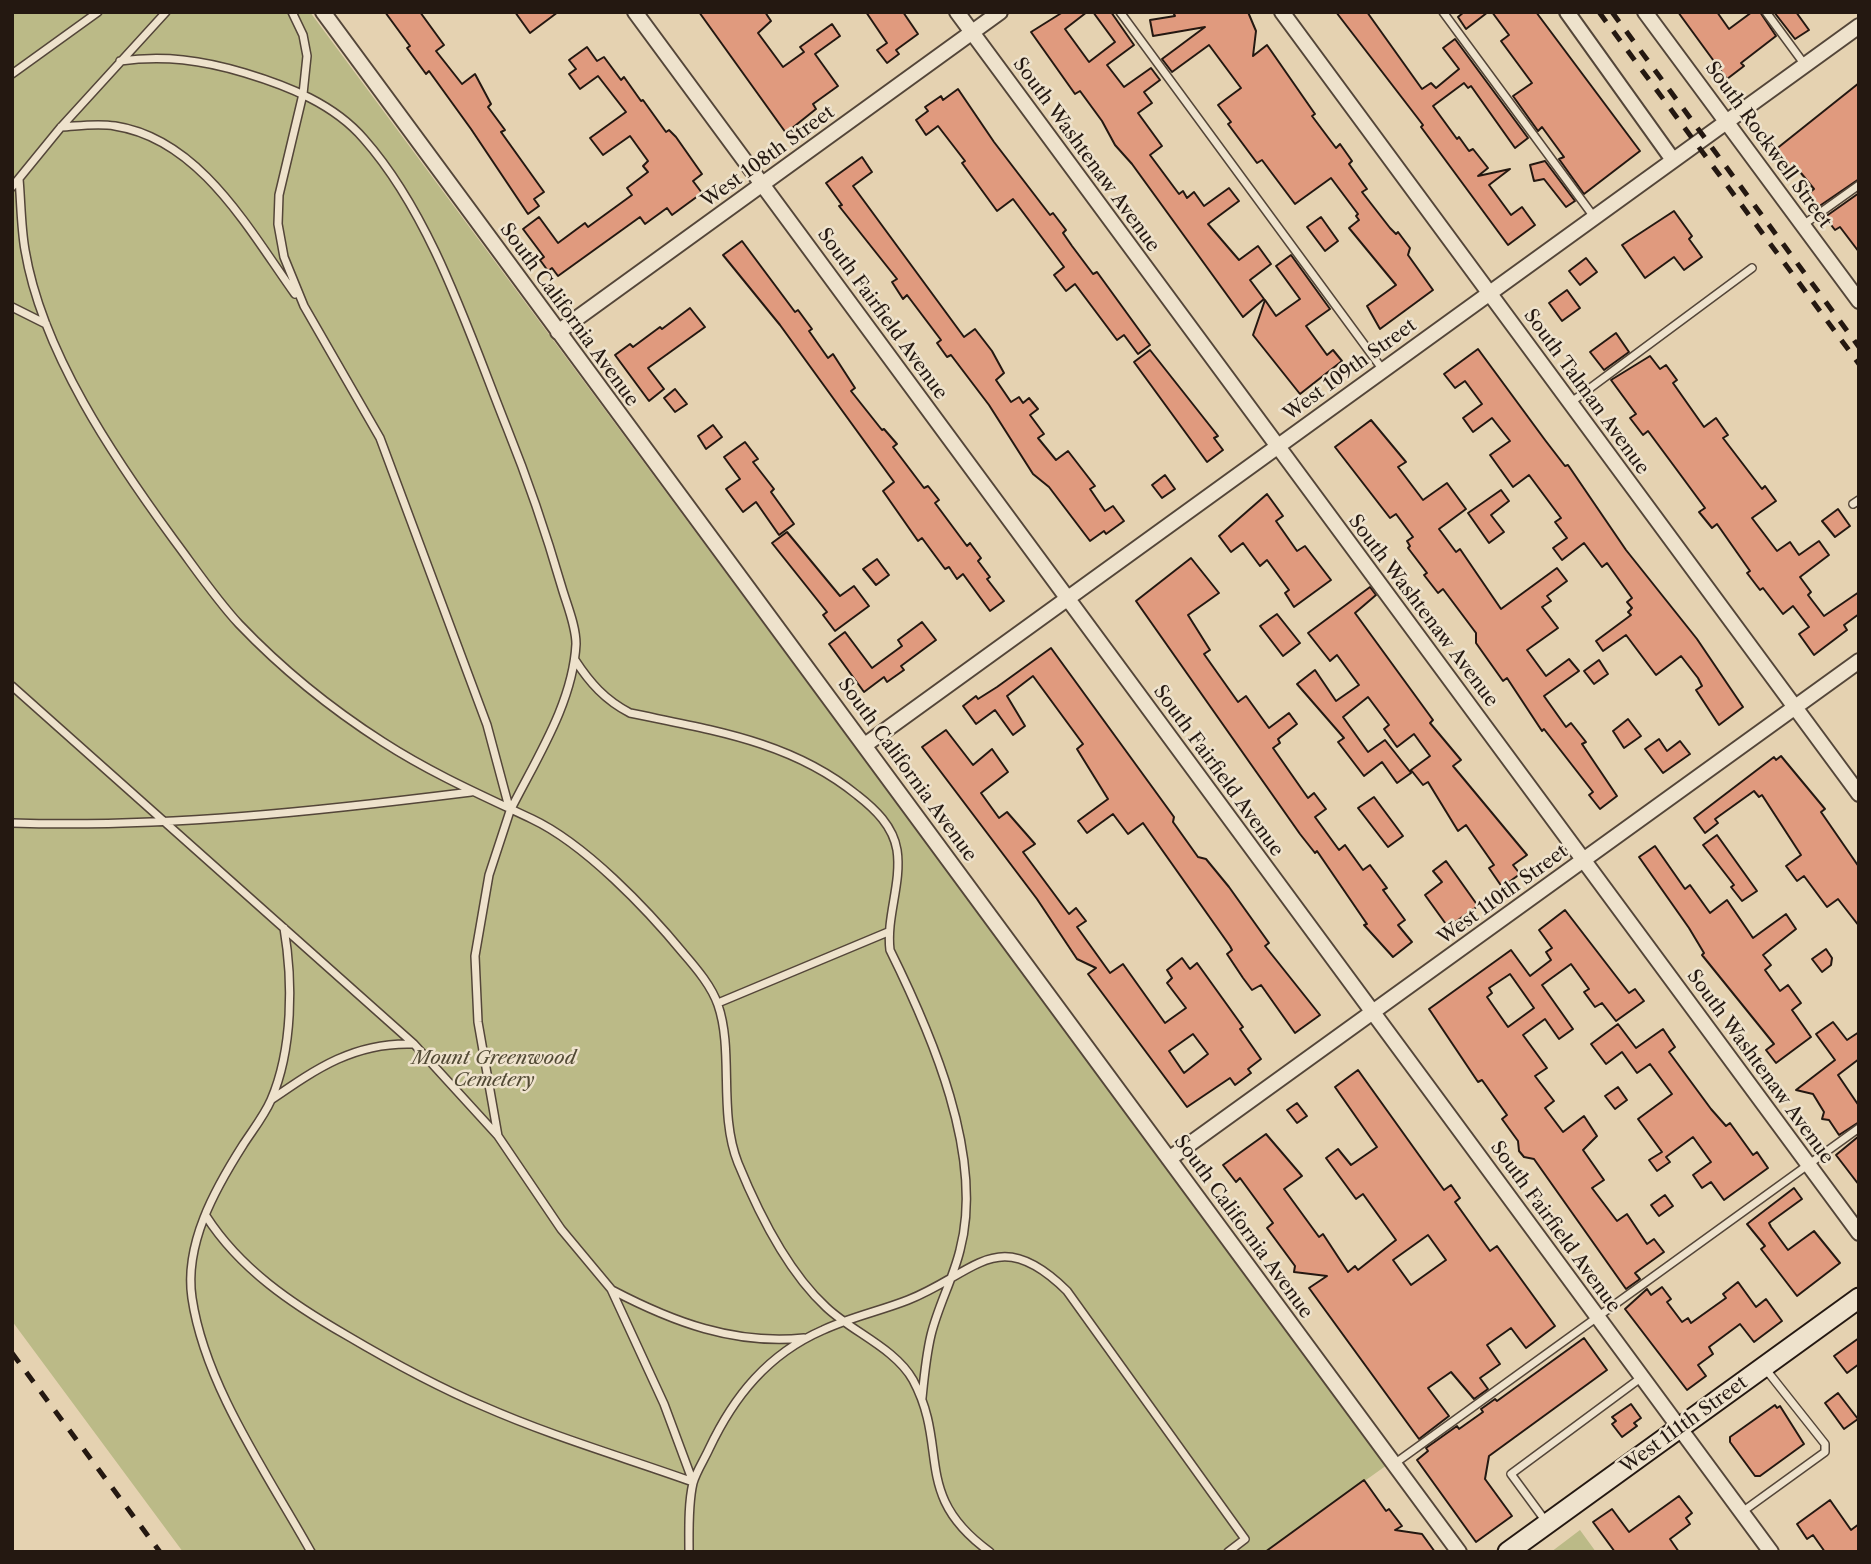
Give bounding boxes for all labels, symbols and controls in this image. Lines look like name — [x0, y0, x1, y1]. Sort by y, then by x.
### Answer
street label: South Washtenaw Avenue — [1008, 53, 1164, 257]
street label: South Rockwell Street — [1700, 57, 1836, 233]
street label: West 108th Street — [697, 101, 839, 213]
street label: South California Avenue — [495, 219, 643, 411]
street label: South Fairfield Avenue — [812, 224, 952, 404]
street label: South Talman Avenue — [1518, 305, 1654, 479]
street label: West 109th Street — [1279, 314, 1421, 426]
street label: South Washtenaw Avenue — [1343, 510, 1503, 712]
street label: South California Avenue — [833, 674, 981, 866]
street label: South Fairfield Avenue — [1148, 681, 1288, 861]
street label: West 110th Street — [1433, 840, 1573, 950]
street label: South Washtenaw Avenue — [1682, 965, 1838, 1169]
park label: Mount Greenwood Cemetery — [412, 1048, 576, 1092]
street label: South California Avenue — [1169, 1131, 1317, 1323]
street label: South Fairfield Avenue — [1485, 1137, 1625, 1317]
street label: West 111th Street — [1616, 1371, 1752, 1479]

